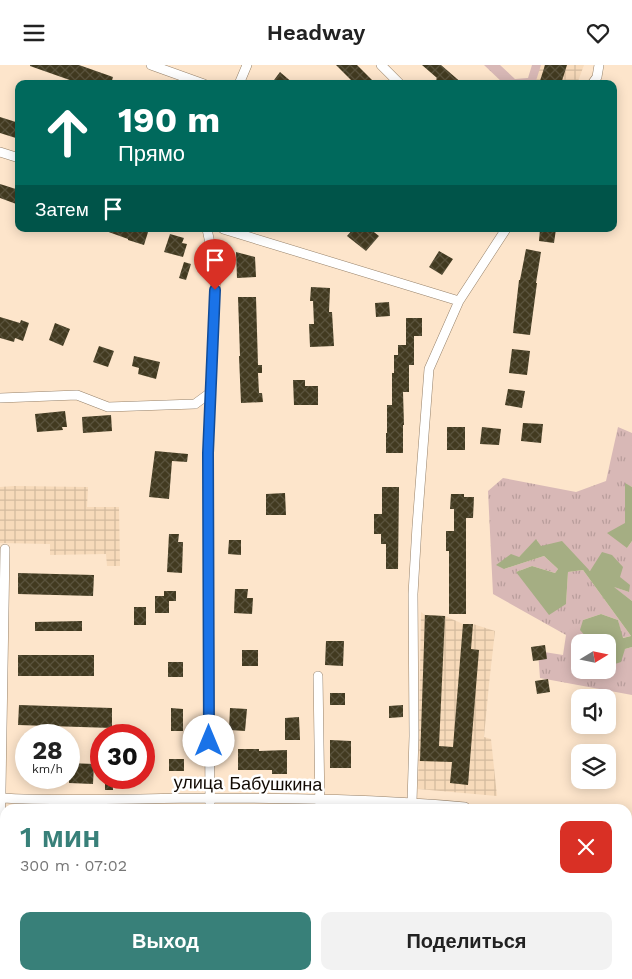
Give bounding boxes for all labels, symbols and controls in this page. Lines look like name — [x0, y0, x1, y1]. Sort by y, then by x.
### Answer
icon: menu — [20, 19, 48, 47]
icon: heart — [584, 19, 612, 47]
text: Headway — [267, 20, 365, 45]
text: 190 m — [118, 99, 220, 141]
icon: ahead — [35, 100, 100, 165]
text: Прямо — [118, 141, 185, 166]
icon: arrive — [99, 195, 127, 223]
text: Затем — [35, 198, 89, 221]
pin — [194, 239, 236, 290]
icon: arrive — [201, 246, 229, 274]
north arrow — [571, 634, 616, 679]
map controls — [571, 634, 616, 789]
button: sound — [571, 689, 616, 734]
position arrow — [182, 714, 234, 766]
speed limit sign: 30 — [90, 724, 155, 789]
text: 28 — [32, 736, 63, 765]
button: layers — [571, 744, 616, 789]
text: km/h — [32, 762, 63, 776]
street label: улица Бабушкина — [173, 771, 323, 795]
text: 1 мин — [20, 819, 100, 854]
button: close — [560, 821, 612, 873]
text: 300 m · 07:02 — [20, 856, 127, 875]
button: Выход — [20, 912, 311, 970]
button: Поделиться — [321, 912, 612, 970]

